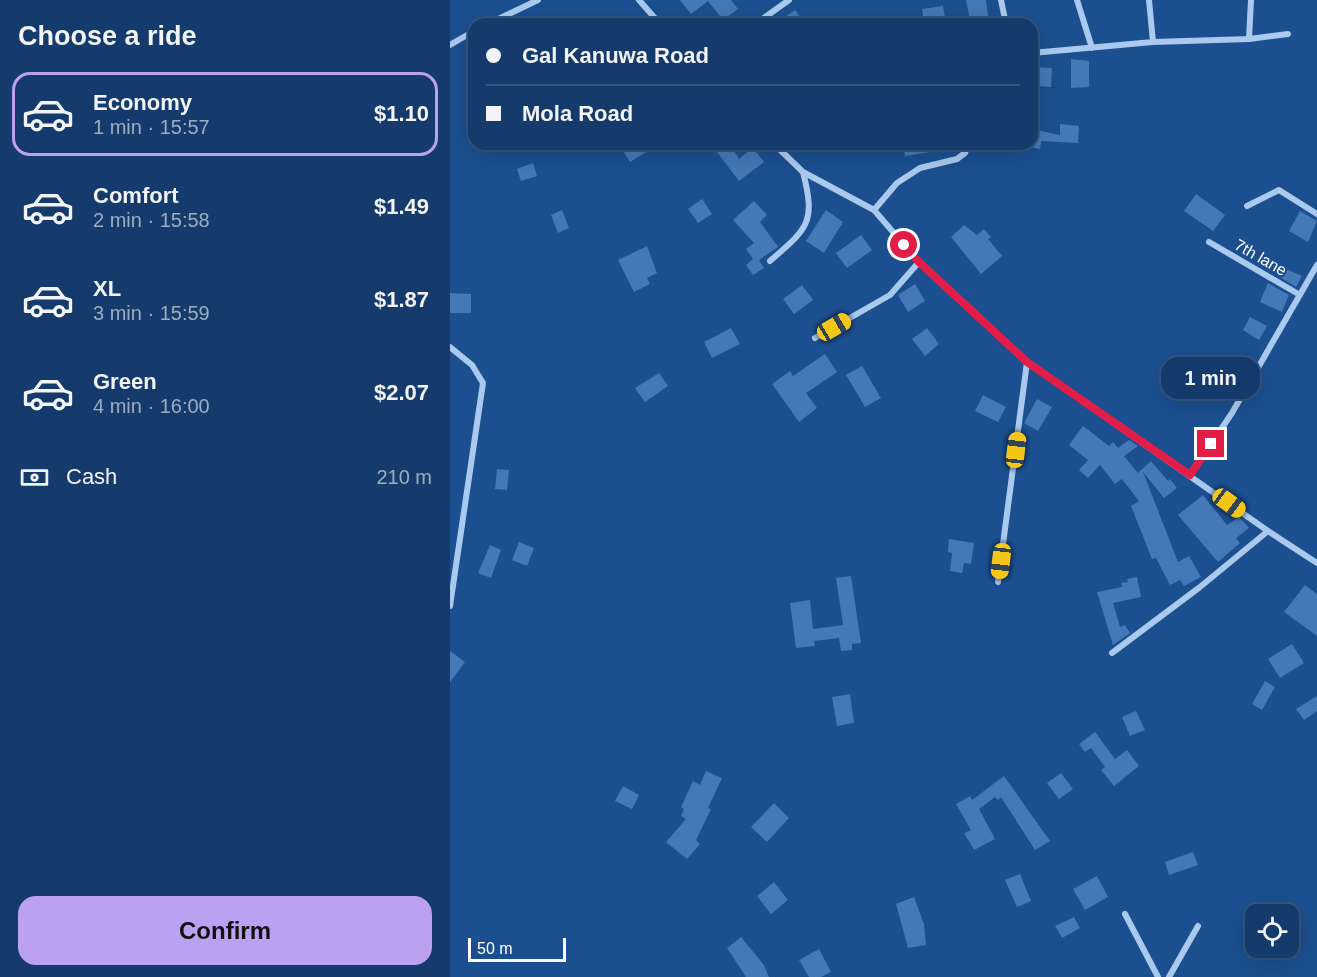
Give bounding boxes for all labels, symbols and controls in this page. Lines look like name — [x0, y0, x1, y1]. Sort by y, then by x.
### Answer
text: Choose a ride — [18, 21, 197, 51]
text: Gal Kanuwa Road — [522, 43, 709, 68]
icon: car — [21, 87, 75, 141]
text: Economy — [93, 90, 192, 115]
text: $1.10 — [374, 101, 429, 126]
text: Mola Road — [522, 101, 633, 126]
text: 1 min · 15:57 — [93, 116, 210, 138]
icon: car — [21, 180, 75, 234]
text: Comfort — [93, 183, 179, 208]
text: $1.49 — [374, 194, 429, 219]
text: 2 min · 15:58 — [93, 209, 210, 231]
route start — [890, 231, 917, 258]
street label: 7th lane — [1232, 236, 1290, 279]
icon: car — [21, 273, 75, 327]
text: XL — [93, 276, 121, 301]
text: $1.87 — [374, 287, 429, 312]
text: 3 min · 15:59 — [93, 302, 210, 324]
car — [814, 310, 854, 344]
callout: 1 min — [1162, 357, 1260, 399]
icon: car — [21, 366, 75, 420]
text: 1 min — [1184, 367, 1237, 389]
text: Green — [93, 369, 157, 394]
text: $2.07 — [374, 380, 429, 405]
text: 4 min · 16:00 — [93, 395, 210, 417]
route end — [1197, 430, 1224, 457]
car — [1005, 431, 1027, 469]
icon: cash — [18, 461, 51, 494]
text: Cash — [66, 464, 117, 489]
text: 210 m — [376, 466, 432, 488]
car — [1209, 485, 1249, 521]
car — [990, 542, 1012, 580]
button: Confirm — [18, 896, 432, 965]
map controls — [1245, 904, 1299, 958]
button: locate — [1245, 904, 1299, 958]
scale bar — [468, 935, 566, 962]
text: 50 m — [477, 940, 513, 957]

